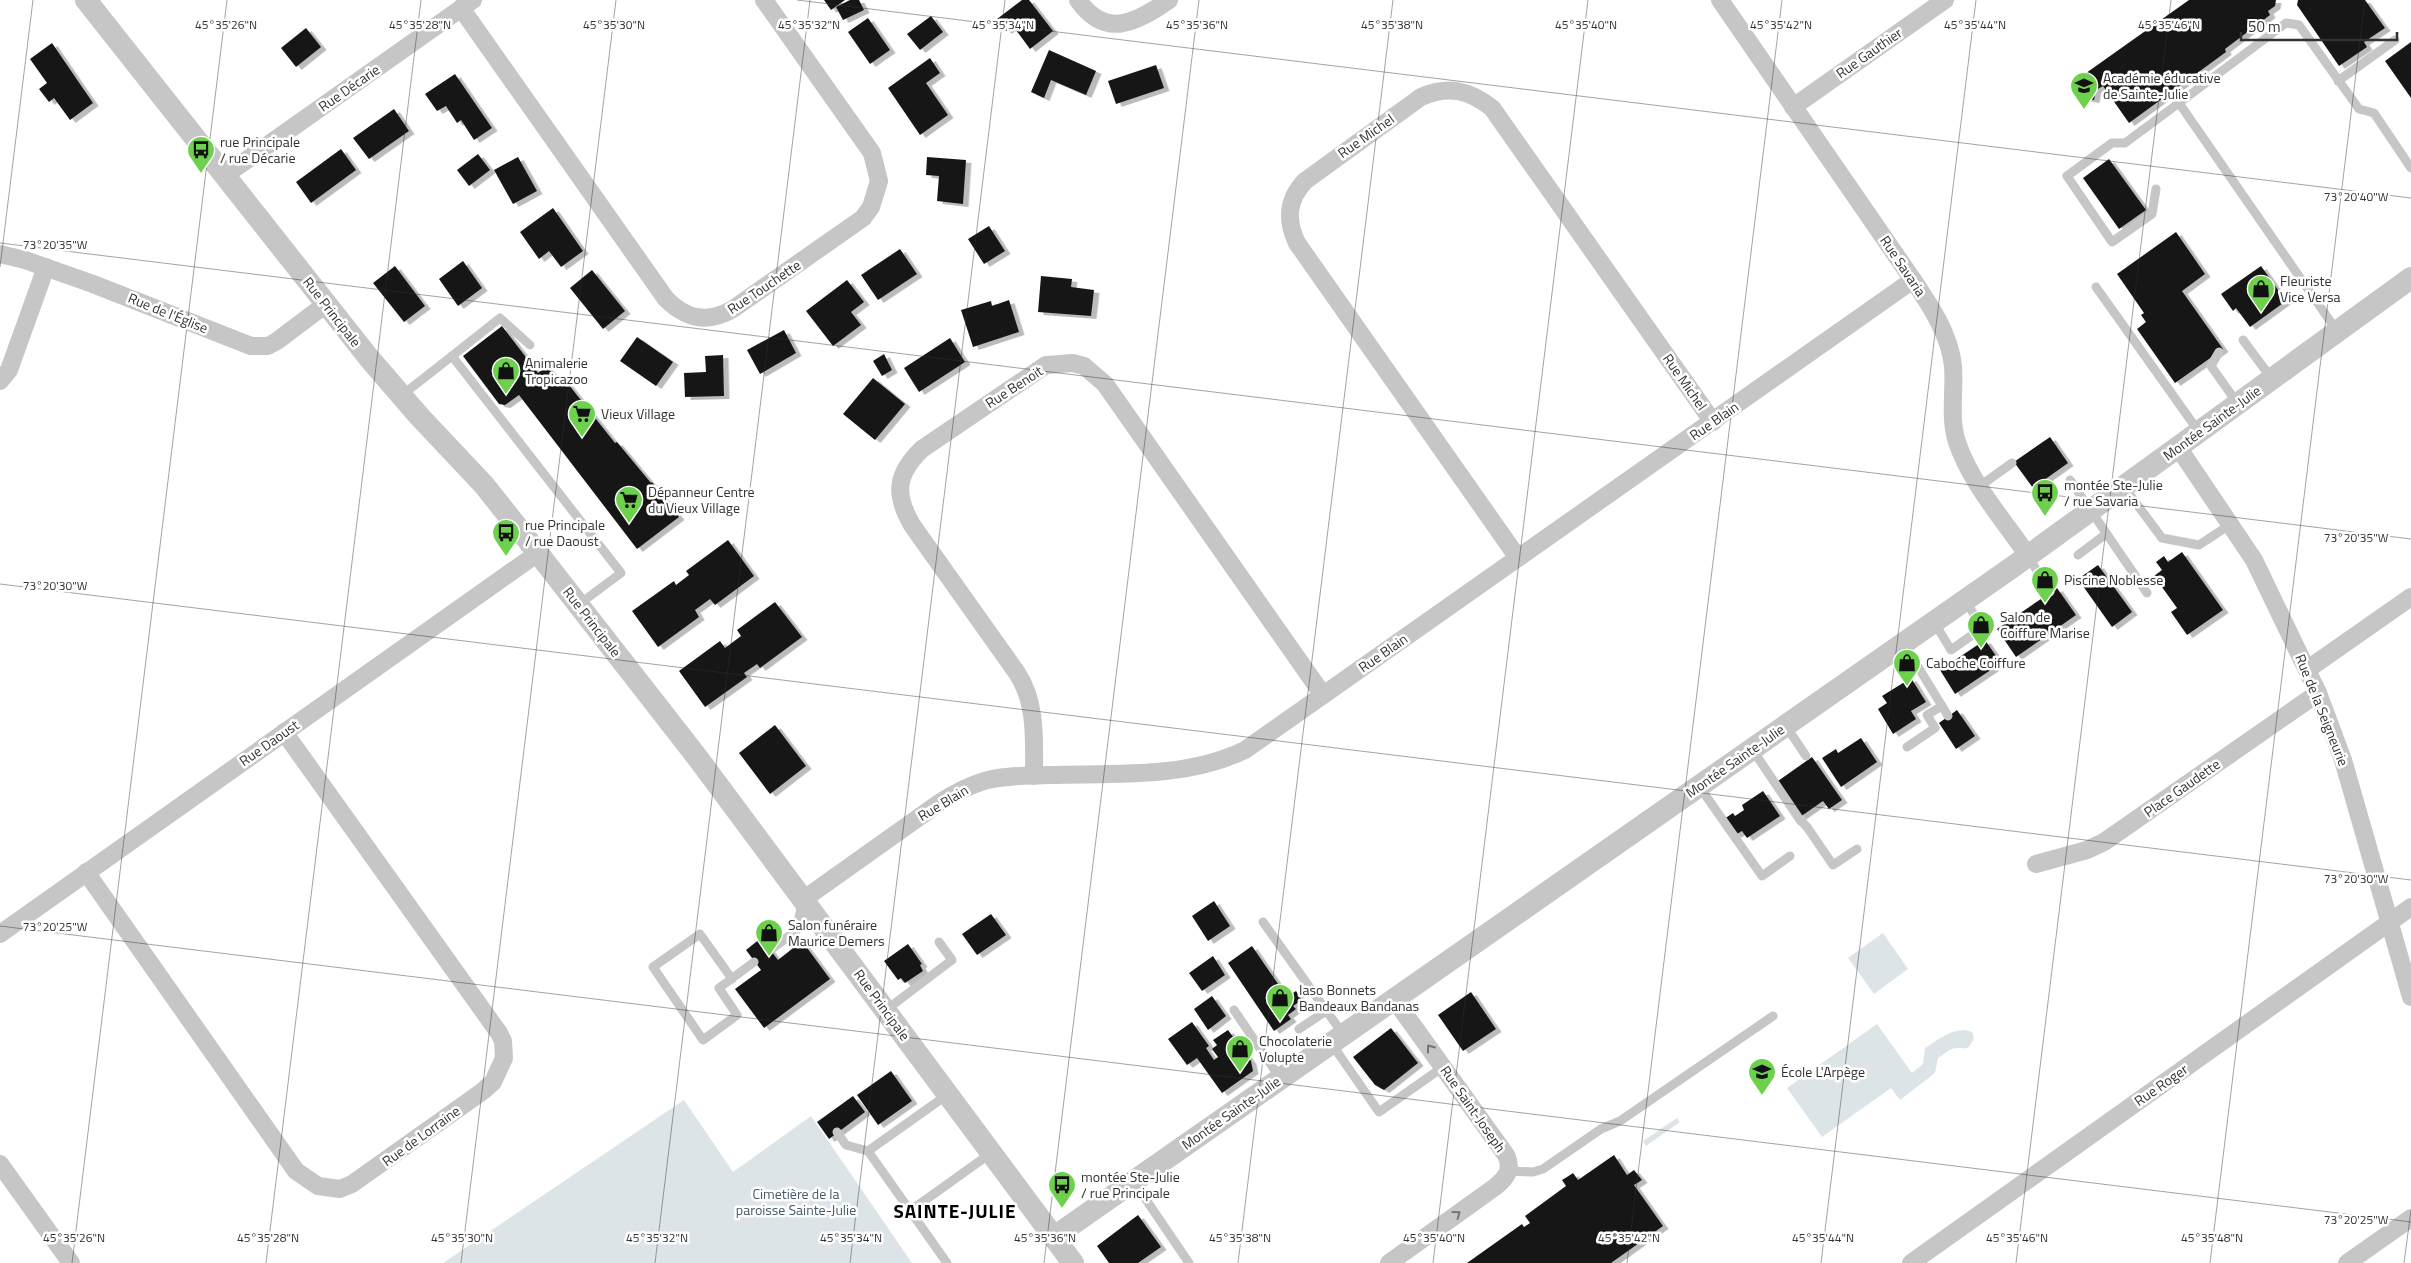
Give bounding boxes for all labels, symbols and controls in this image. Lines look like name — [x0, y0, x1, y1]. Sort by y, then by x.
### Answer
scale bar — [2241, 10, 2397, 42]
text: 45°35'26"N — [195, 15, 257, 34]
text: 45°35'28"N — [389, 15, 451, 34]
text: 45°35'30"N — [583, 15, 645, 34]
text: 45°35'32"N — [778, 15, 840, 34]
text: 45°35'34"N — [972, 15, 1034, 34]
text: 45°35'36"N — [1166, 15, 1228, 34]
text: 45°35'38"N — [1361, 15, 1423, 34]
text: 45°35'40"N — [1555, 15, 1617, 34]
text: 45°35'42"N — [1750, 15, 1812, 34]
text: 45°35'44"N — [1944, 15, 2006, 34]
text: 45°35'46"N — [2138, 15, 2200, 34]
text: 50 m — [2248, 15, 2281, 38]
street label: Rue Gauthier — [1831, 22, 1906, 83]
street label: Rue Décarie — [314, 59, 384, 116]
place label: Académie éducative de Sainte-Julie — [2103, 67, 2220, 104]
school or university icon: Académie éducative de Sainte-Julie — [2069, 71, 2099, 110]
street label: Rue Michel — [1333, 108, 1398, 163]
place label: rue Principale / rue Décarie — [220, 131, 300, 168]
bus stop icon: rue Principale / rue Décarie — [186, 135, 216, 174]
text: 73°20'40"W — [2324, 187, 2389, 206]
street label: Rue Savaria — [1875, 231, 1931, 300]
text: 73°20'35"W — [23, 235, 88, 254]
street label: Rue Touchette — [723, 254, 805, 319]
place label: Fleuriste Vice Versa — [2280, 270, 2341, 307]
street label: Rue Principale — [298, 272, 366, 351]
shop icon: Fleuriste Vice Versa — [2246, 274, 2276, 313]
street label: Rue de l'Église — [125, 287, 211, 338]
street label: Rue Michel — [1658, 349, 1713, 414]
place label: Animalerie Tropicazoo — [525, 352, 588, 389]
shop icon: Animalerie Tropicazoo — [491, 356, 521, 395]
street label: Rue Benoit — [981, 360, 1047, 413]
street label: Montée Sainte-Julie — [2158, 380, 2265, 465]
street label: Rue Blain — [1685, 396, 1743, 445]
supermarket icon: Vieux Village — [567, 399, 597, 438]
place label: Vieux Village — [601, 403, 675, 424]
place label: montée Ste-Julie / rue Savaria — [2064, 474, 2163, 511]
bus stop icon: montée Ste-Julie / rue Savaria — [2030, 478, 2060, 517]
place label: Dépanneur Centre du Vieux Village — [648, 481, 755, 518]
supermarket icon: Dépanneur Centre du Vieux Village — [614, 485, 644, 524]
place label: rue Principale / rue Daoust — [525, 514, 605, 551]
bus stop icon: rue Principale / rue Daoust — [491, 518, 521, 557]
text: 73°20'35"W — [2324, 528, 2389, 547]
shop icon: Piscine Noblesse — [2030, 565, 2060, 604]
place label: Piscine Noblesse — [2064, 569, 2163, 590]
text: 73°20'30"W — [23, 576, 88, 595]
street label: Rue Principale — [558, 582, 626, 661]
place label: Salon de Coiffure Marise — [2000, 606, 2090, 643]
shop icon: Salon de Coiffure Marise — [1966, 610, 1996, 649]
street label: Rue Blain — [1354, 628, 1412, 677]
shop icon: Caboche Coiffure — [1892, 648, 1922, 687]
street label: Rue de la Seigneurie — [2290, 651, 2354, 769]
place label: Caboche Coiffure — [1926, 652, 2026, 673]
street label: Rue Daoust — [235, 714, 303, 771]
street label: Montée Sainte-Julie — [1681, 719, 1788, 803]
street label: Place Gaudette — [2139, 753, 2224, 822]
street label: Rue Blain — [913, 779, 972, 826]
text: 73°20'30"W — [2324, 869, 2389, 888]
place label: Salon funéraire Maurice Demers — [788, 914, 885, 951]
text: 73°20'25"W — [23, 917, 88, 936]
shop icon: Salon funéraire Maurice Demers — [754, 918, 784, 957]
street label: Rue Principale — [849, 965, 916, 1045]
place label: Iaso Bonnets Bandeaux Bandanas — [1299, 979, 1419, 1016]
shop icon: Iaso Bonnets Bandeaux Bandanas — [1265, 983, 1295, 1022]
place label: Chocolaterie Volupte — [1259, 1030, 1332, 1067]
shop icon: Chocolaterie Volupte — [1225, 1034, 1255, 1073]
one-way arrow — [1427, 1044, 1436, 1054]
school or university icon: École L'Arpège — [1747, 1057, 1777, 1096]
street label: Rue Roger — [2130, 1058, 2192, 1111]
street label: Rue Saint-Joseph — [1436, 1061, 1511, 1156]
place label: École L'Arpège — [1781, 1061, 1865, 1082]
street label: Montée Sainte-Julie — [1177, 1071, 1284, 1155]
street label: Rue de Lorraine — [377, 1100, 464, 1171]
place label: montée Ste-Julie / rue Principale — [1081, 1166, 1180, 1203]
bus stop icon: montée Ste-Julie / rue Principale — [1047, 1170, 1077, 1209]
park label: Cimetière de la paroisse Sainte-Julie — [736, 1183, 856, 1220]
district label: SAINTE-JULIE — [894, 1196, 1017, 1225]
text: 73°20'25"W — [2324, 1210, 2389, 1229]
one-way arrow — [1451, 1211, 1461, 1220]
text: 45°35'26"N — [43, 1228, 105, 1247]
text: 45°35'28"N — [237, 1228, 299, 1247]
text: 45°35'30"N — [431, 1228, 493, 1247]
text: 45°35'32"N — [626, 1228, 688, 1247]
text: 45°35'34"N — [820, 1228, 882, 1247]
text: 45°35'36"N — [1014, 1228, 1076, 1247]
text: 45°35'38"N — [1209, 1228, 1271, 1247]
text: 45°35'40"N — [1403, 1228, 1465, 1247]
text: 45°35'42"N — [1598, 1228, 1660, 1247]
text: 45°35'44"N — [1792, 1228, 1854, 1247]
text: 45°35'46"N — [1986, 1228, 2048, 1247]
text: 45°35'48"N — [2181, 1228, 2243, 1247]

